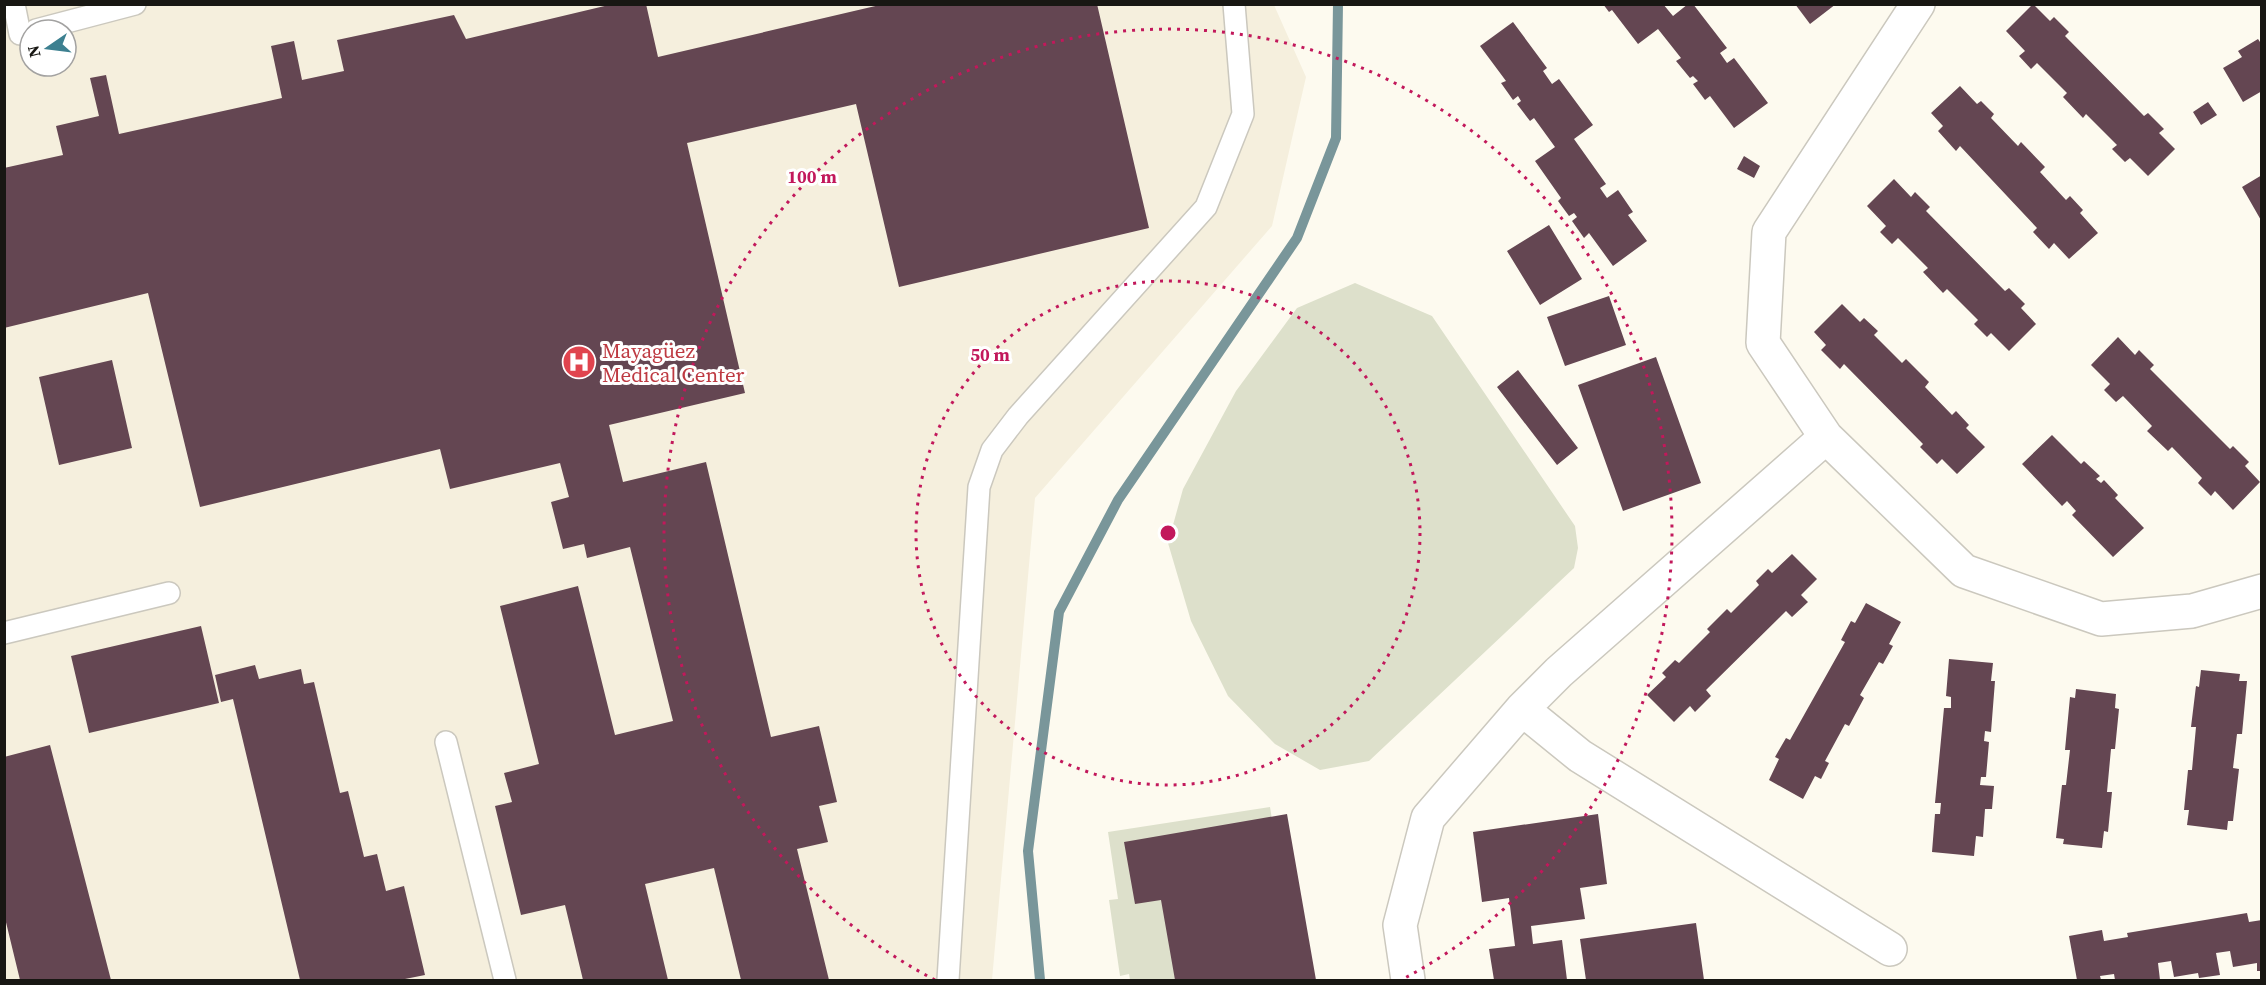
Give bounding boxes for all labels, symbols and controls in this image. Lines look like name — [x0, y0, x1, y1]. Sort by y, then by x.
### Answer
north arrow — [18, 18, 78, 78]
text: N — [21, 43, 46, 60]
text: 100 m — [787, 164, 837, 189]
place label: Mayagüez Medical Center — [602, 336, 745, 389]
text: 50 m — [970, 342, 1010, 367]
hospital icon: Mayagüez Medical Center — [561, 344, 597, 380]
centre of rings — [1158, 523, 1178, 543]

